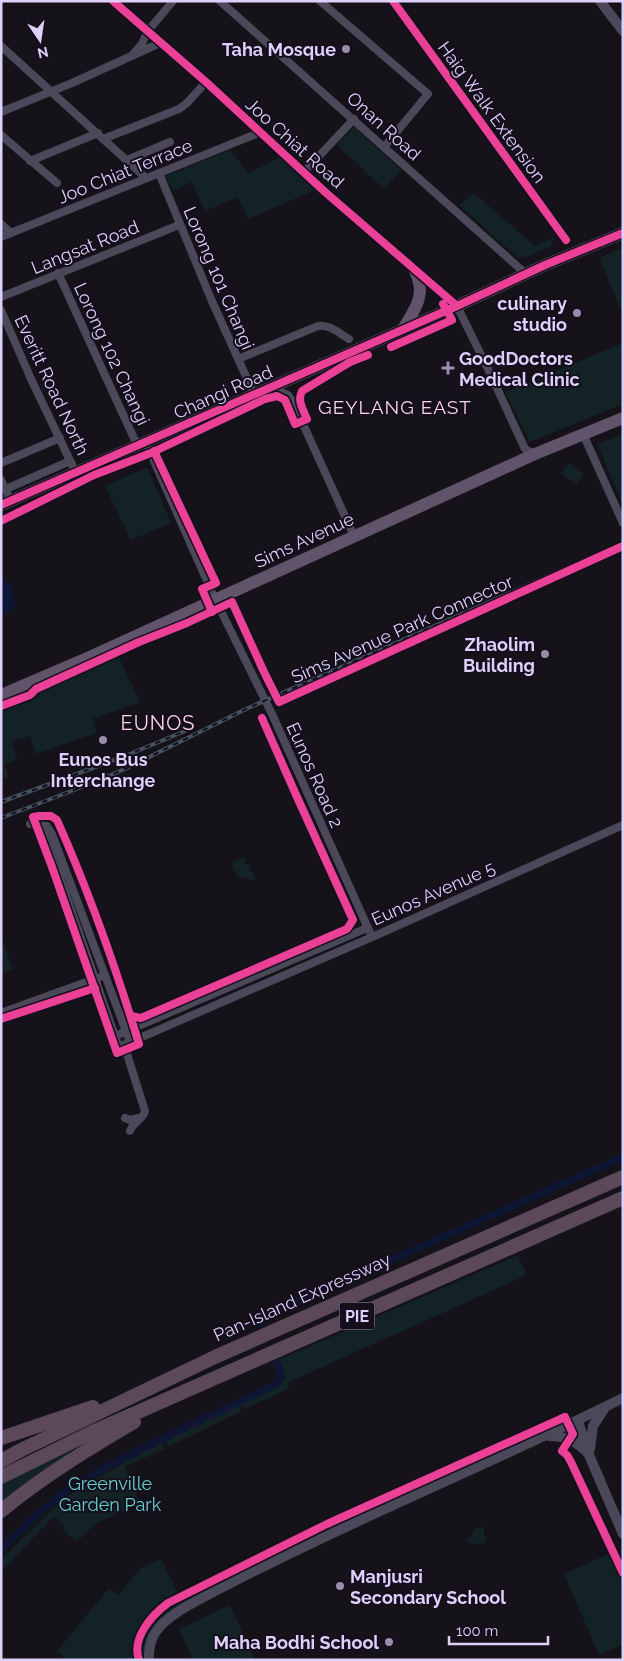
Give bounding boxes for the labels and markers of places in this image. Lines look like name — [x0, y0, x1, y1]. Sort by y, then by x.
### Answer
place label: Taha Mosque — [222, 39, 336, 60]
marker: Taha Mosque — [340, 43, 352, 55]
place label: culinary studio — [497, 293, 567, 335]
marker: culinary studio — [571, 307, 583, 319]
place label: GoodDoctors Medical Clinic — [459, 348, 580, 390]
marker: GoodDoctors Medical Clinic — [441, 361, 455, 375]
place label: Zhaolim Building — [463, 634, 535, 676]
marker: Zhaolim Building — [539, 648, 551, 660]
marker: Eunos Bus Interchange — [97, 734, 109, 746]
place label: Eunos Bus Interchange — [51, 749, 156, 791]
place label: Manjusri Secondary School — [350, 1566, 506, 1608]
marker: Manjusri Secondary School — [334, 1580, 346, 1592]
place label: Maha Bodhi School — [214, 1632, 379, 1653]
marker: Maha Bodhi School — [383, 1636, 395, 1648]

